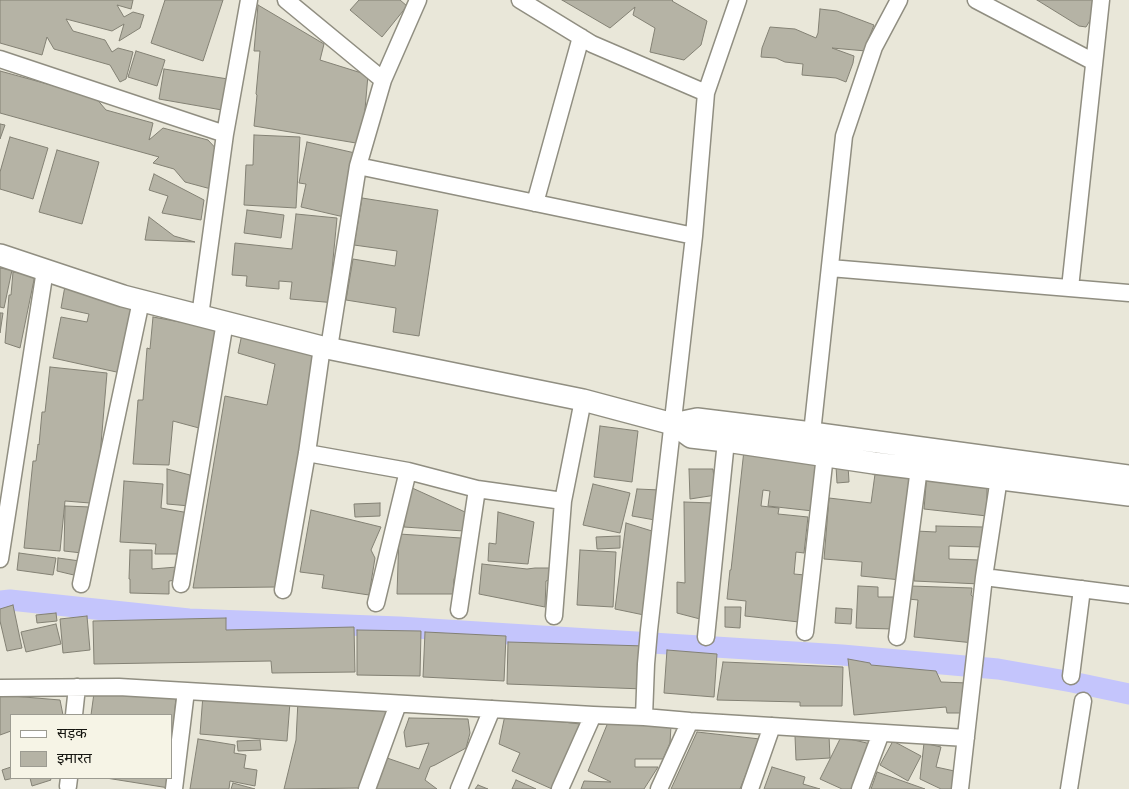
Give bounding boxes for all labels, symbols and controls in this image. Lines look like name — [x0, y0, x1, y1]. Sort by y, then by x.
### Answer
legend — [10, 714, 172, 779]
text: सड़क — [57, 723, 87, 742]
text: इमारत — [57, 748, 92, 767]

